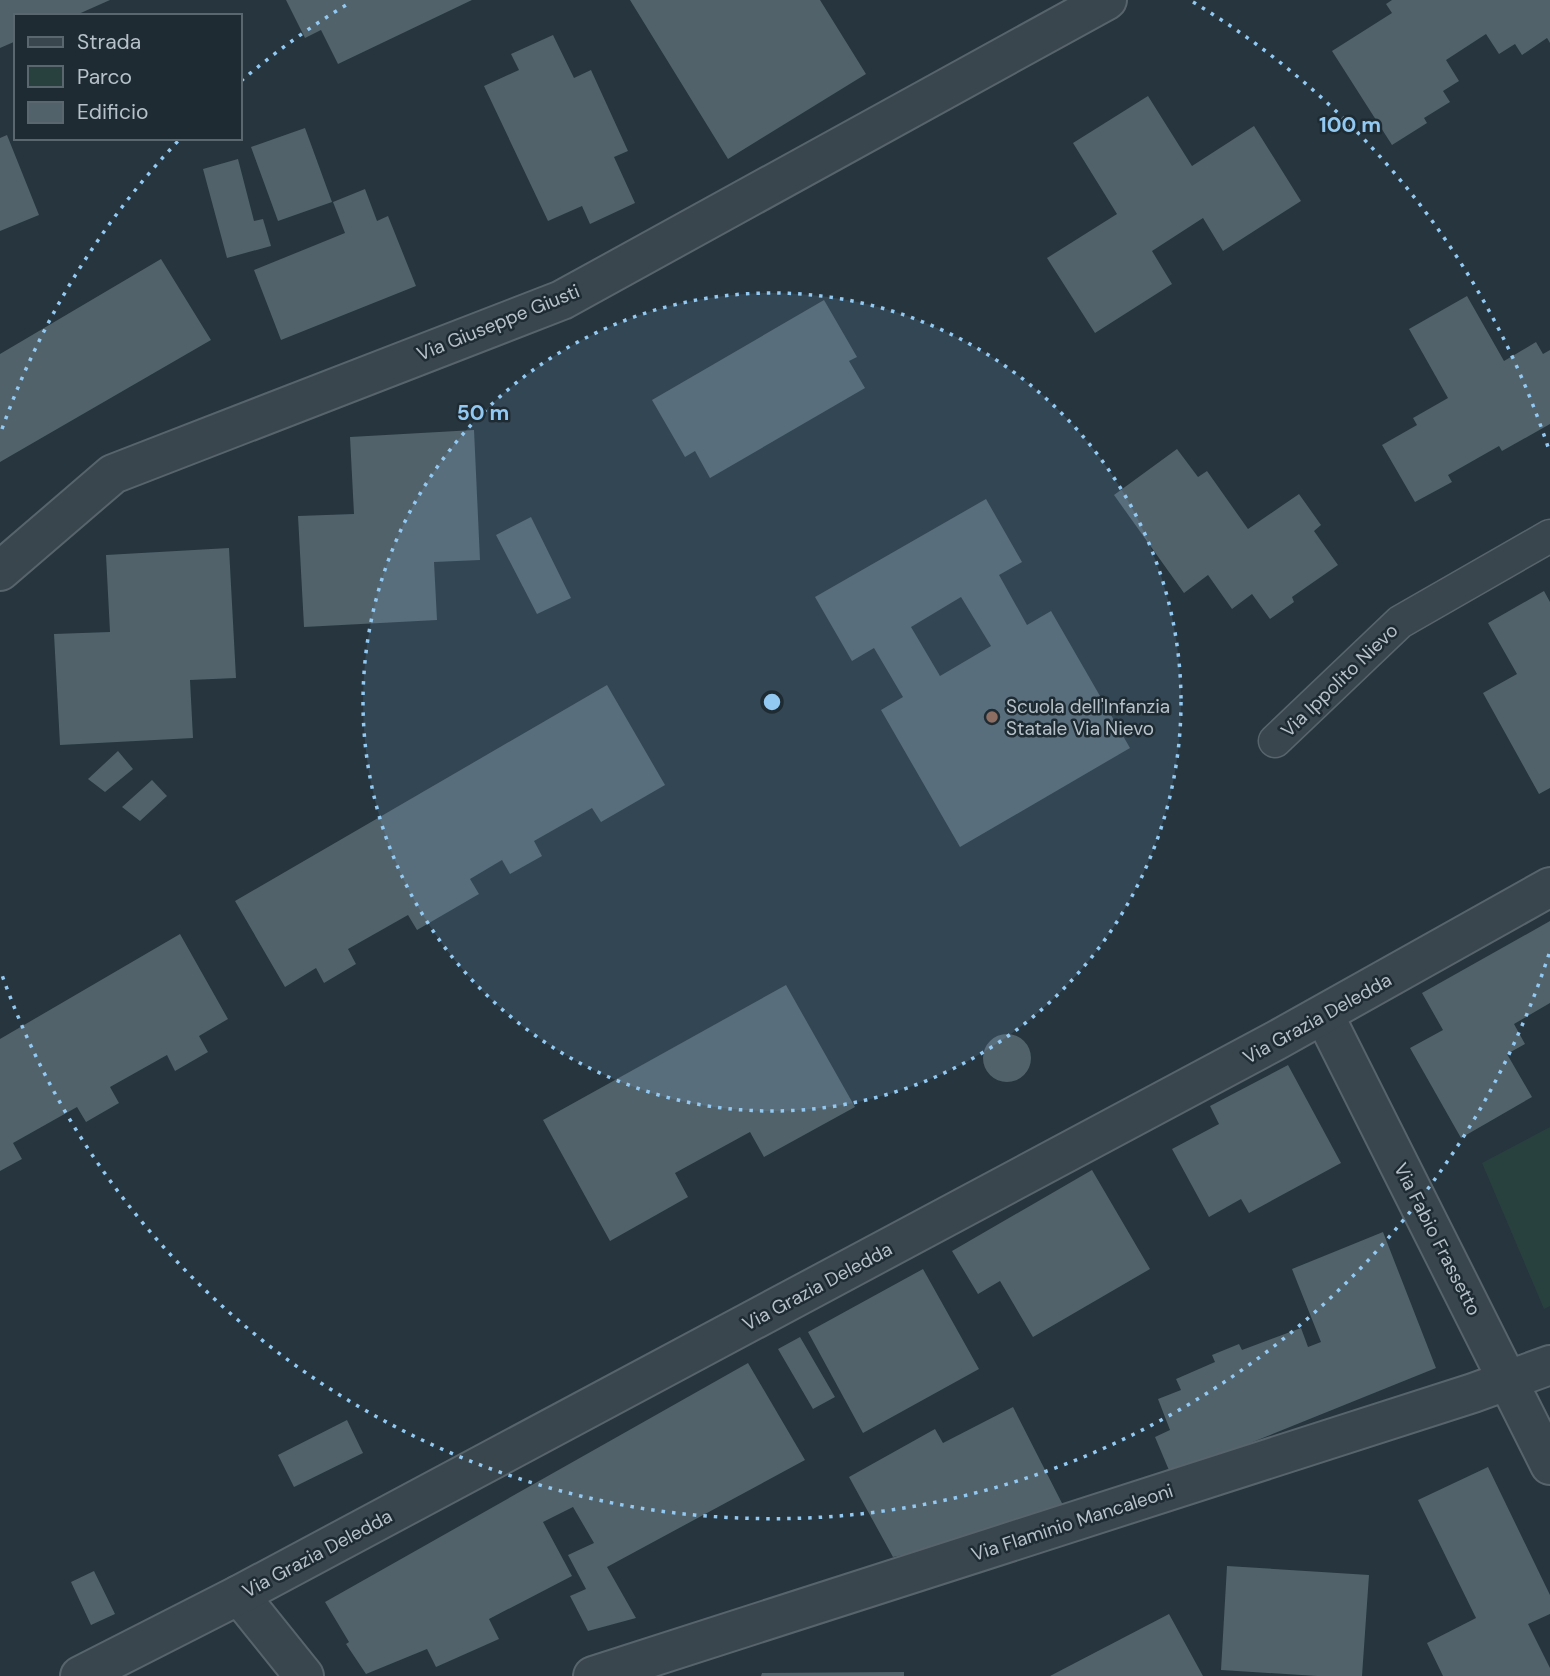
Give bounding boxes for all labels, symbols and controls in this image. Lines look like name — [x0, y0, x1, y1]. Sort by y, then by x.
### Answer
legend — [14, 14, 242, 140]
text: Strada — [77, 28, 141, 56]
text: Parco — [77, 63, 132, 91]
text: Edificio — [77, 98, 148, 126]
text: 100 m — [1319, 111, 1381, 139]
street label: Via Giuseppe Giusti — [413, 278, 583, 367]
text: 50 m — [457, 399, 509, 427]
street label: Via Ippolito Nievo — [1275, 618, 1403, 743]
centre of rings — [760, 690, 784, 714]
place label: Scuola dell'Infanzia Statale Via Nievo — [1006, 694, 1170, 741]
marker: Scuola dell'Infanzia Statale Via Nievo — [984, 709, 1000, 725]
street label: Via Grazia Deledda — [1239, 967, 1396, 1070]
street label: Via Fabio Frassetto — [1388, 1159, 1487, 1320]
street label: Via Grazia Deledda — [738, 1236, 896, 1336]
street label: Via Flaminio Mancaleoni — [968, 1478, 1176, 1567]
street label: Via Grazia Deledda — [238, 1503, 396, 1603]

